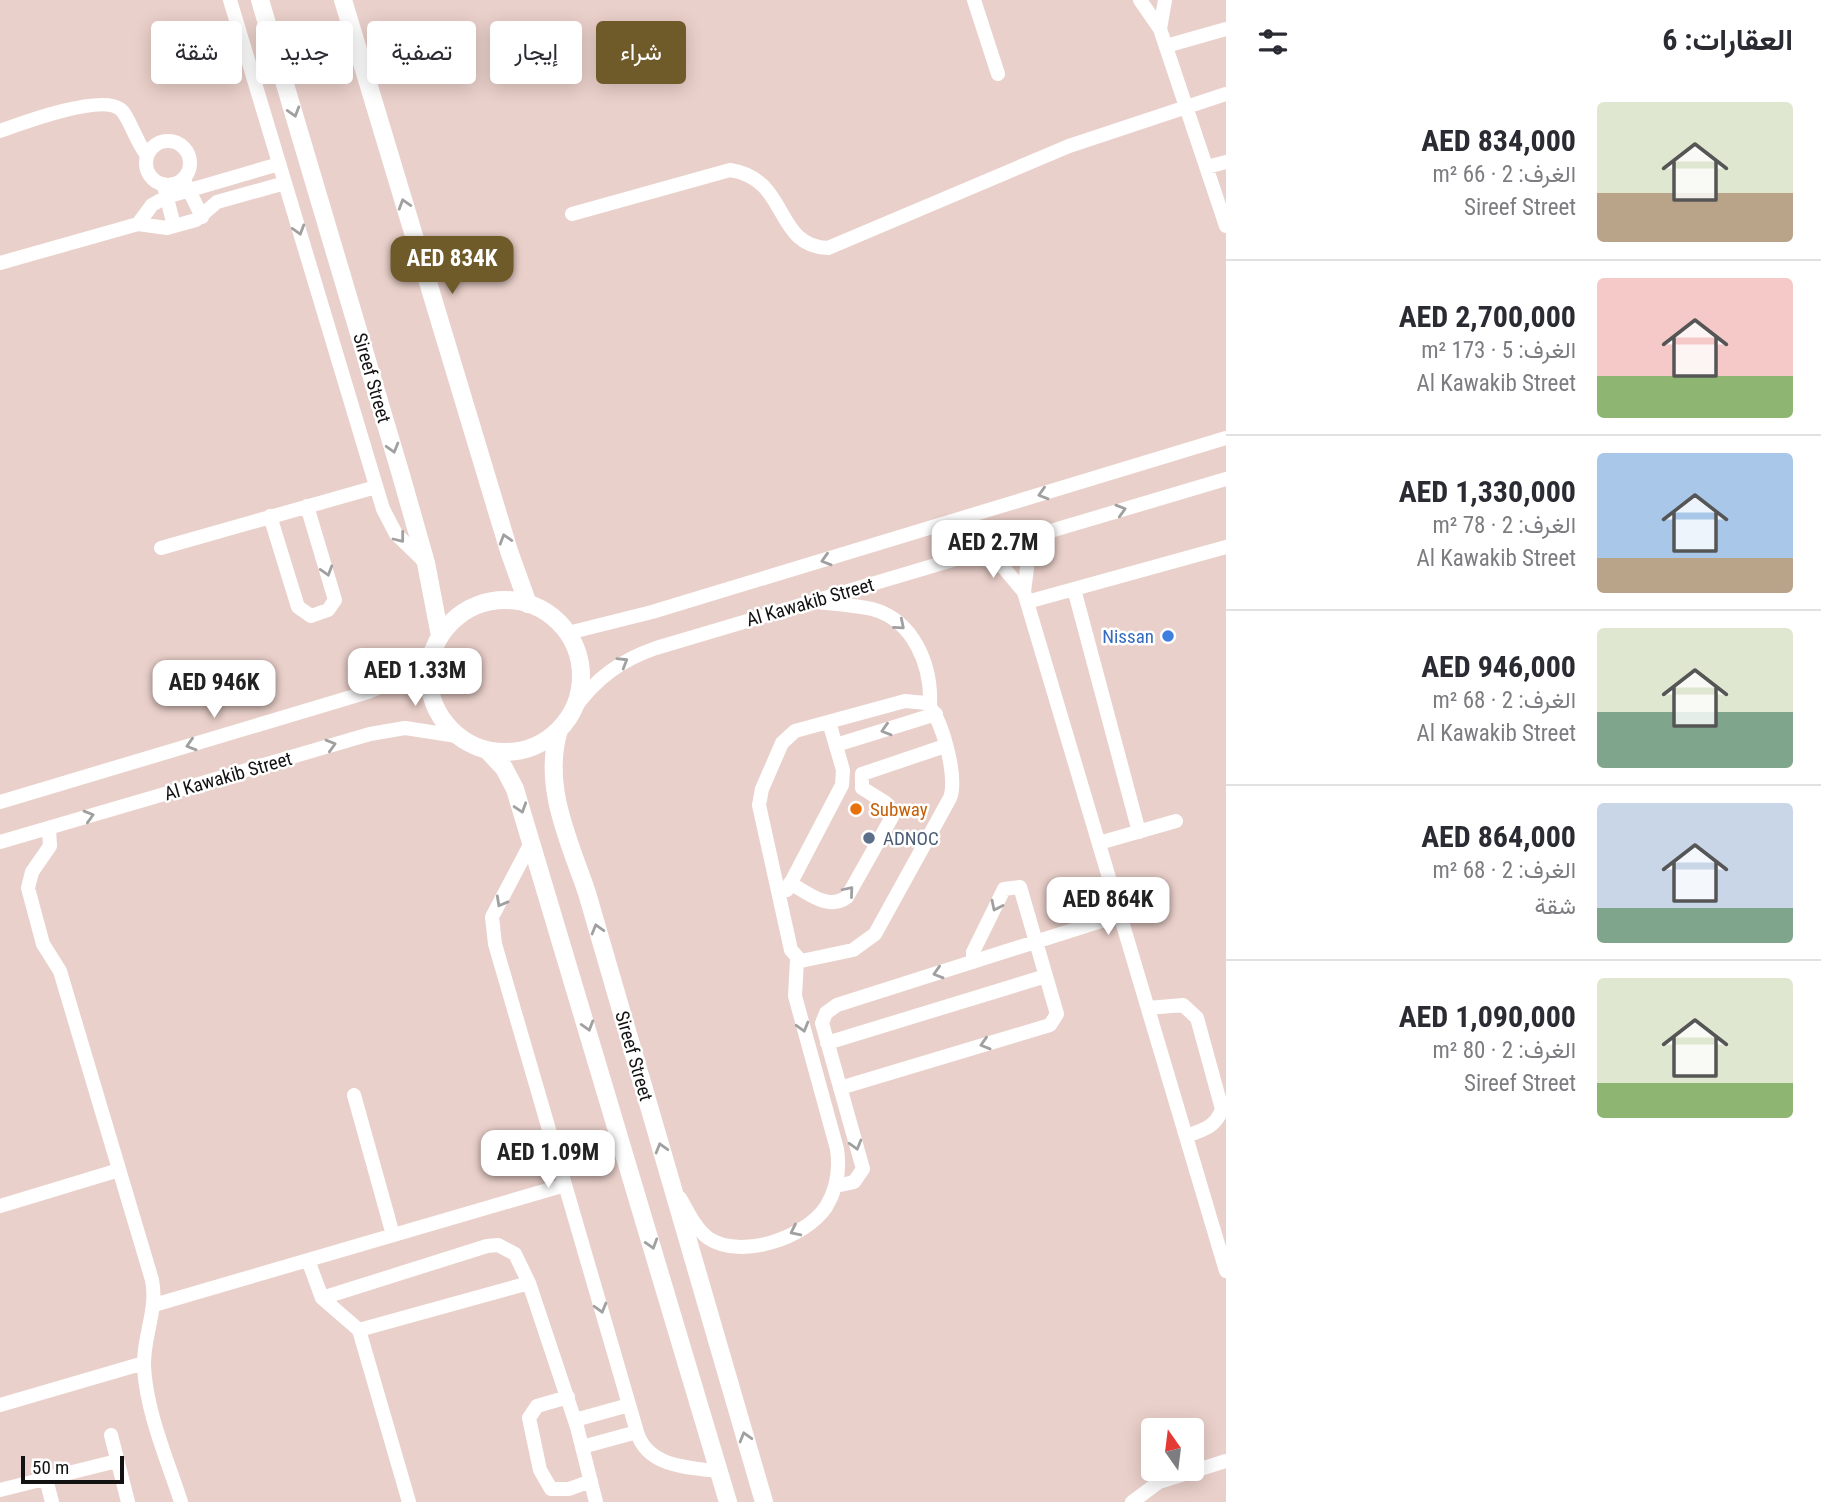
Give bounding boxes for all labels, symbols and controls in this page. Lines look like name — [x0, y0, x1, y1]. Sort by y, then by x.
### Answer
chip: شقة — [151, 21, 242, 84]
chip: جديد — [256, 21, 353, 84]
chip: تصفية — [367, 21, 476, 84]
chip: إيجار — [490, 21, 582, 84]
chip: شراء — [596, 21, 686, 84]
text: العقارات: 6 — [1662, 22, 1793, 57]
icon: filters — [1254, 23, 1292, 61]
one-way arrow — [285, 106, 300, 118]
text: AED 834,000 — [1421, 123, 1576, 158]
icon: home — [1653, 130, 1737, 214]
text: الغرف: 2 · 66 m² — [1433, 161, 1576, 188]
text: Sireef Street — [1464, 194, 1576, 221]
one-way arrow — [398, 198, 413, 210]
one-way arrow — [290, 223, 305, 235]
pin: AED 834K — [380, 236, 524, 296]
text: AED 834K — [407, 245, 497, 272]
text: AED 2,700,000 — [1399, 299, 1576, 334]
icon: home — [1653, 306, 1737, 390]
street label: Sireef Street — [348, 330, 396, 426]
text: الغرف: 5 · 173 m² — [1421, 337, 1576, 364]
text: Al Kawakib Street — [1416, 370, 1576, 397]
one-way arrow — [385, 442, 399, 454]
text: AED 1,330,000 — [1399, 474, 1576, 509]
icon: home — [1653, 481, 1737, 565]
one-way arrow — [1038, 485, 1050, 500]
one-way arrow — [1115, 503, 1127, 518]
text: الغرف: 2 · 78 m² — [1433, 512, 1576, 539]
pin: AED 2.7M — [921, 520, 1065, 580]
text: AED 2.7M — [948, 529, 1038, 556]
one-way arrow — [392, 530, 404, 542]
one-way arrow — [499, 534, 514, 546]
text: Al Kawakib Street — [1416, 545, 1576, 572]
one-way arrow — [820, 551, 832, 566]
one-way arrow — [318, 565, 333, 577]
street label: Al Kawakib Street — [743, 573, 877, 631]
one-way arrow — [891, 617, 904, 629]
place label: Nissan — [1102, 625, 1154, 648]
marker: Nissan — [1160, 628, 1176, 644]
pin: AED 1.33M — [335, 648, 495, 708]
text: AED 946,000 — [1421, 649, 1576, 684]
icon: home — [1653, 656, 1737, 740]
text: AED 1.33M — [364, 657, 466, 684]
one-way arrow — [616, 657, 628, 670]
pin: AED 946K — [142, 660, 286, 720]
text: AED 946K — [169, 669, 259, 696]
text: الغرف: 2 · 68 m² — [1433, 687, 1576, 714]
text: Al Kawakib Street — [1416, 720, 1576, 747]
one-way arrow — [880, 721, 892, 736]
one-way arrow — [185, 737, 197, 752]
one-way arrow — [325, 739, 337, 754]
street label: Al Kawakib Street — [161, 747, 295, 805]
place label: Subway — [870, 798, 928, 821]
marker: Subway — [848, 801, 864, 817]
one-way arrow — [513, 802, 528, 814]
one-way arrow — [83, 810, 95, 825]
text: AED 864,000 — [1421, 819, 1576, 854]
place label: ADNOC — [883, 827, 939, 850]
marker: ADNOC — [861, 830, 877, 846]
icon: home — [1653, 831, 1737, 915]
text: الغرف: 2 · 68 m² — [1433, 857, 1576, 884]
pin: AED 864K — [1036, 878, 1180, 937]
text: AED 864K — [1063, 886, 1153, 913]
one-way arrow — [841, 887, 853, 900]
text: شقة — [1534, 893, 1576, 920]
one-way arrow — [496, 894, 509, 907]
one-way arrow — [990, 899, 1004, 911]
one-way arrow — [591, 923, 606, 935]
one-way arrow — [933, 965, 945, 979]
text: AED 1,090,000 — [1399, 999, 1576, 1034]
icon: home — [1653, 1006, 1737, 1090]
street label: Sireef Street — [610, 1008, 658, 1104]
one-way arrow — [579, 1020, 594, 1032]
one-way arrow — [795, 1020, 809, 1032]
one-way arrow — [979, 1036, 991, 1051]
text: الغرف: 2 · 80 m² — [1433, 1037, 1576, 1064]
text: Sireef Street — [1464, 1070, 1576, 1097]
pin: AED 1.09M — [468, 1130, 628, 1190]
text: AED 1.09M — [497, 1139, 599, 1166]
one-way arrow — [848, 1139, 862, 1151]
one-way arrow — [654, 1142, 669, 1154]
one-way arrow — [790, 1222, 802, 1236]
one-way arrow — [644, 1238, 659, 1250]
one-way arrow — [592, 1302, 607, 1314]
north arrow — [1141, 1418, 1204, 1480]
map controls — [1141, 1418, 1204, 1481]
one-way arrow — [739, 1431, 754, 1443]
scale bar — [21, 1453, 124, 1485]
text: 50 m — [32, 1456, 69, 1479]

